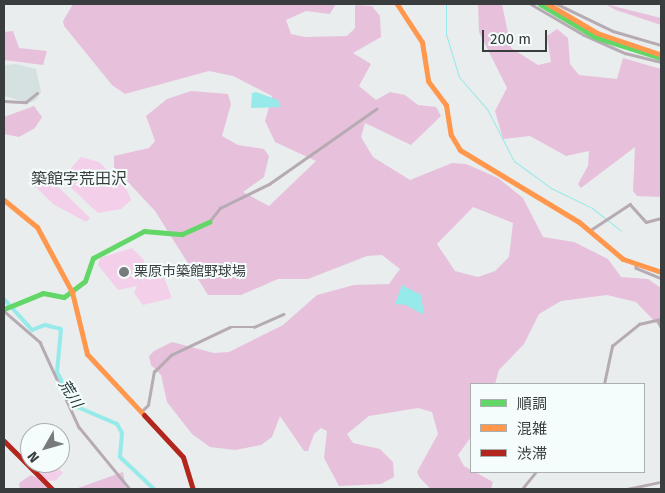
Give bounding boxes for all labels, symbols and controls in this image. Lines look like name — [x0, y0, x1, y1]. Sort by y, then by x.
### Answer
scale bar — [485, 20, 550, 52]
text: 200 m — [490, 30, 531, 48]
district label: 築館字荒田沢 — [31, 169, 127, 189]
place label: 栗原市築館野球場 — [134, 264, 246, 280]
marker: 栗原市築館野球場 — [118, 266, 130, 278]
water label: 荒川 — [54, 377, 86, 411]
legend — [470, 383, 645, 473]
text: 順調 — [517, 395, 547, 413]
text: 混雑 — [517, 420, 547, 438]
north arrow — [20, 423, 70, 473]
text: 渋滞 — [517, 445, 547, 463]
text: N — [24, 448, 43, 466]

